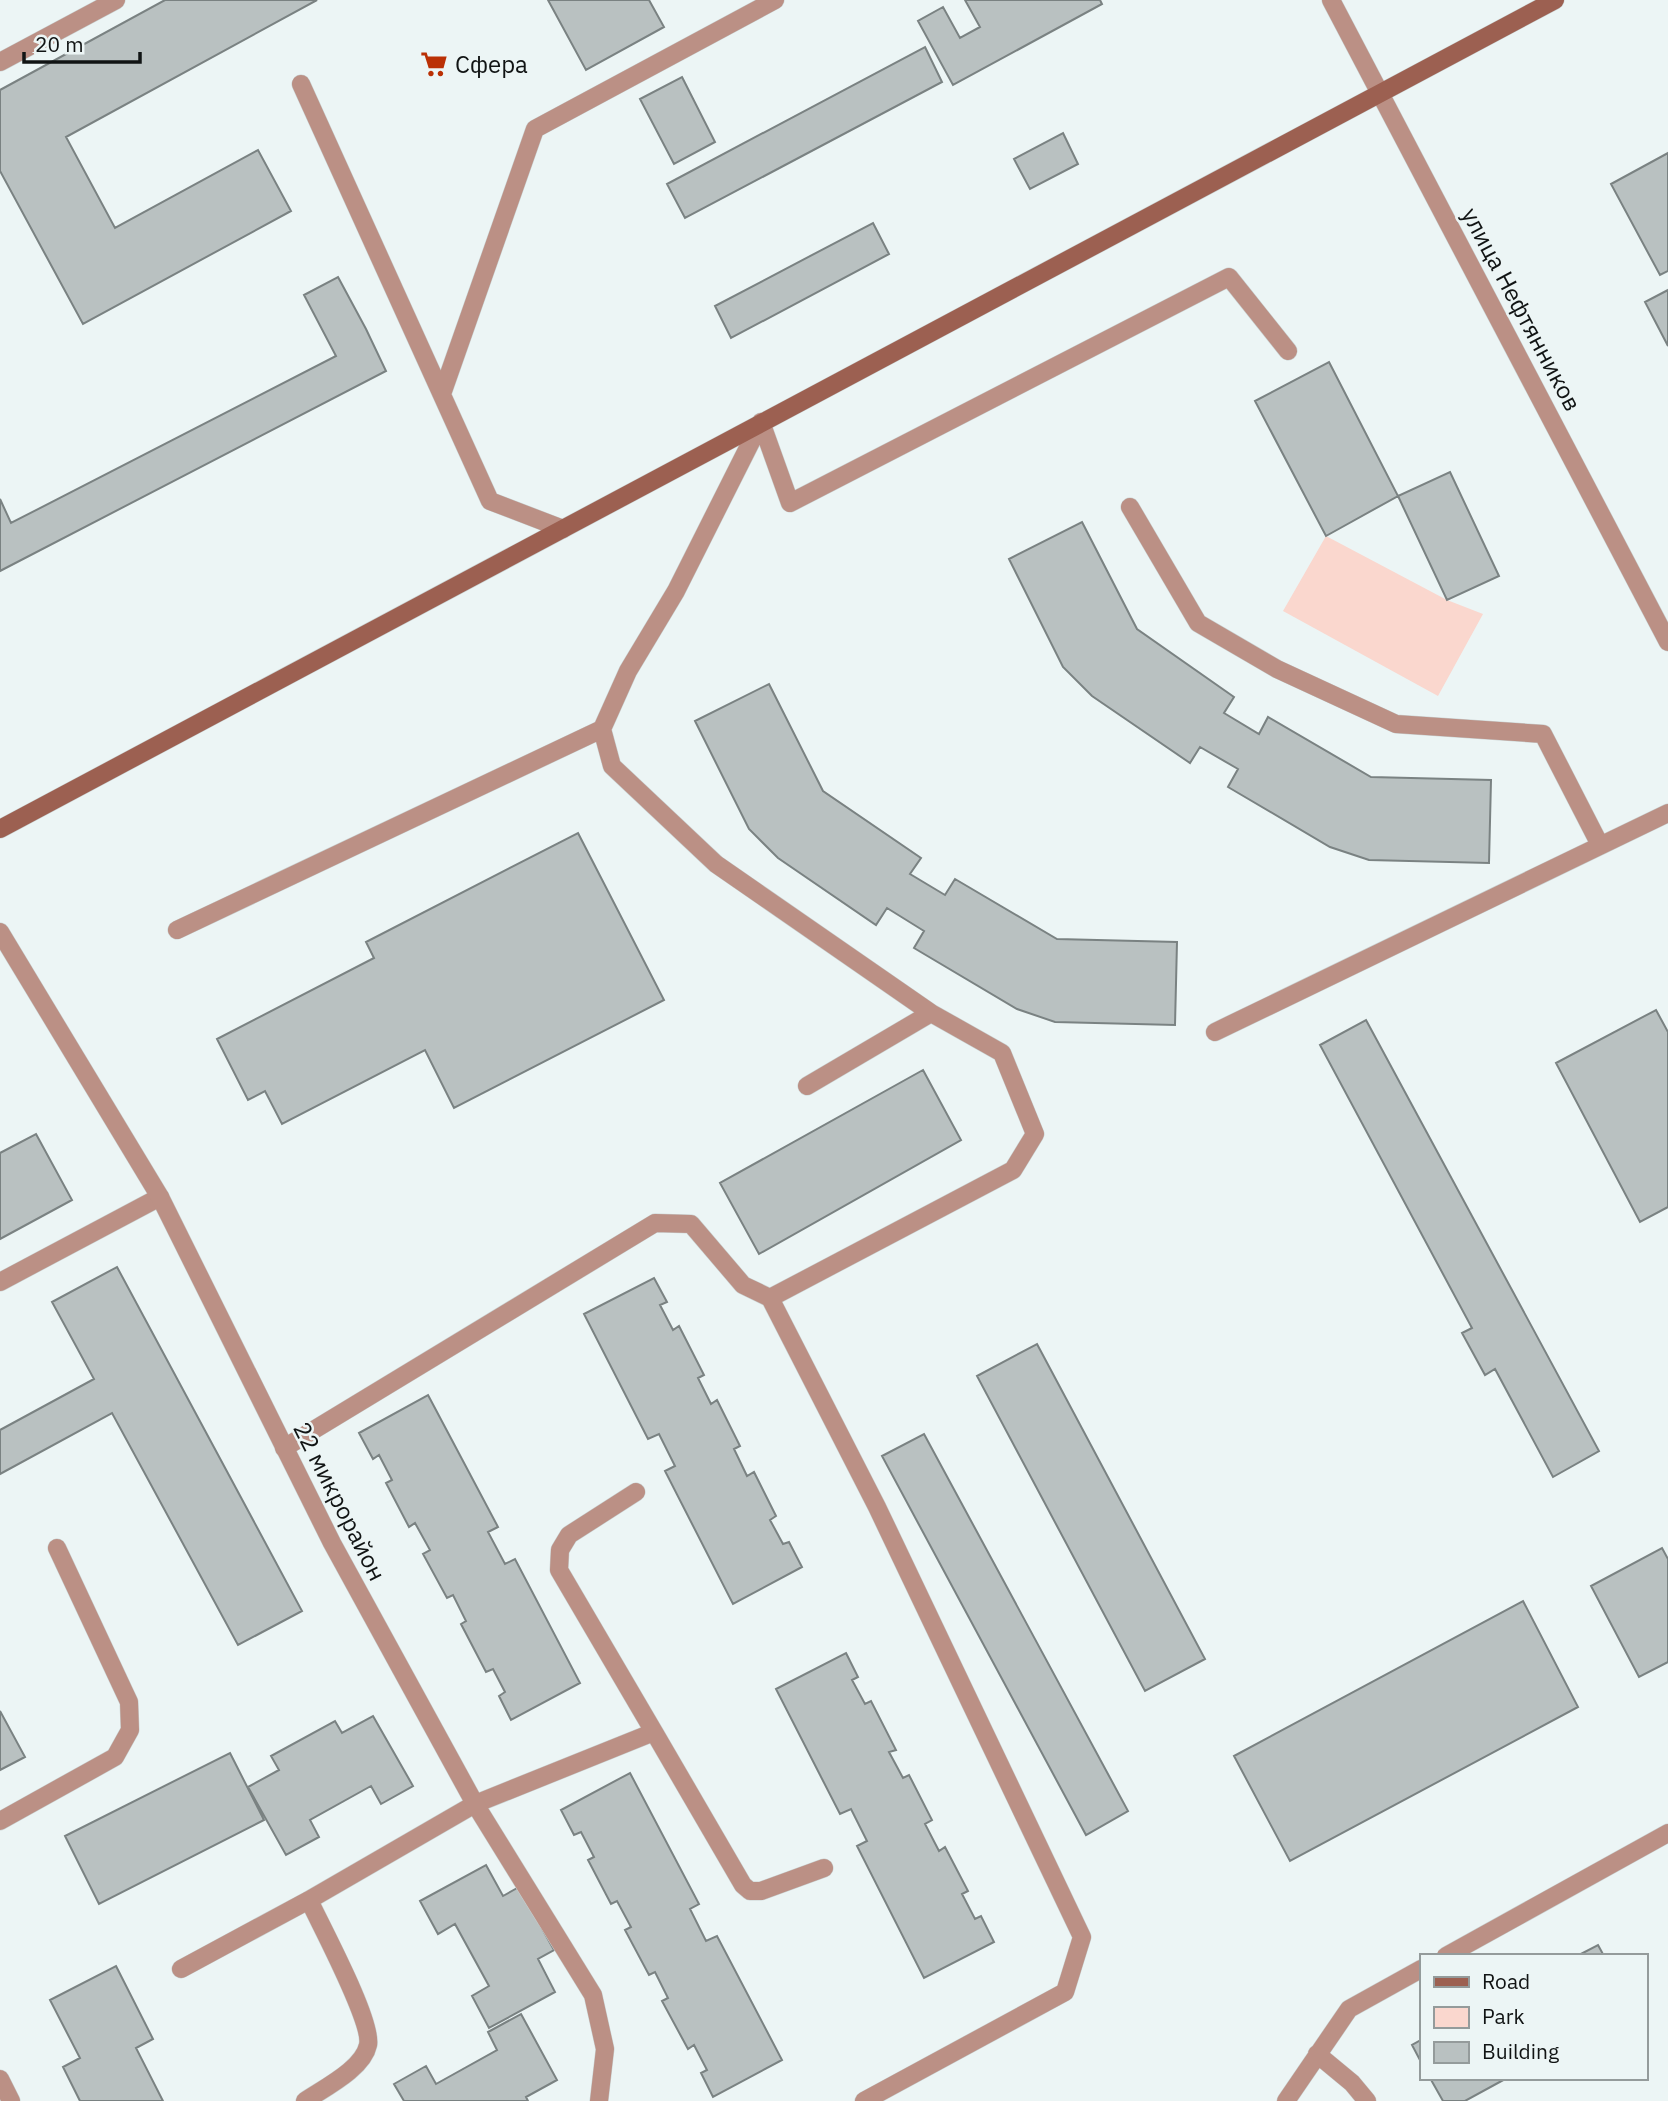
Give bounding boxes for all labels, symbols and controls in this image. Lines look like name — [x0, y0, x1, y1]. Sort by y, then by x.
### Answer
scale bar — [24, 21, 140, 65]
text: 20 m — [35, 30, 84, 58]
place label: Сфера — [455, 48, 528, 80]
supermarket icon: Сфера — [419, 49, 449, 79]
street label: улица Нефтянников — [1455, 202, 1589, 416]
street label: 22 микрорайон — [286, 1416, 394, 1586]
legend — [1420, 1954, 1647, 2080]
text: Road — [1482, 1967, 1530, 1995]
text: Park — [1482, 2002, 1525, 2030]
text: Building — [1482, 2037, 1559, 2065]

